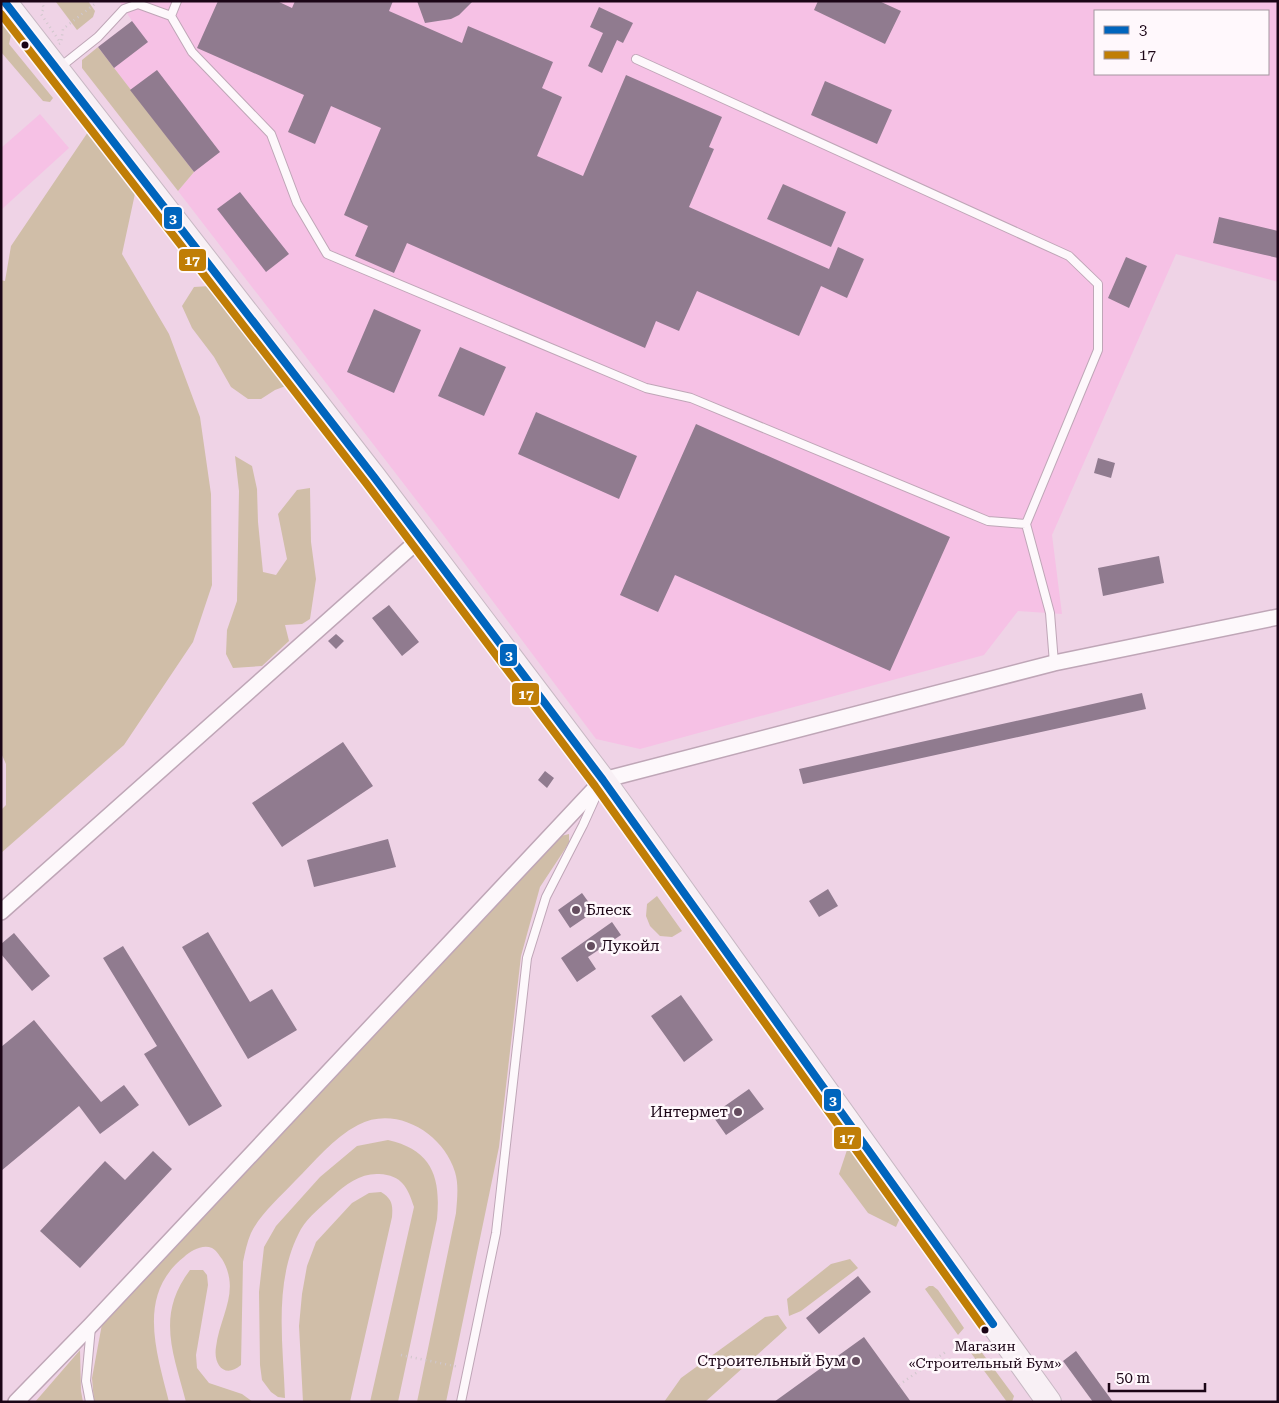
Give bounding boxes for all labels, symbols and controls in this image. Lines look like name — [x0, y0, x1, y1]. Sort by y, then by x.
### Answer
legend — [1094, 10, 1269, 75]
text: 3 — [1139, 21, 1147, 39]
unlabelled marker — [20, 40, 30, 50]
text: 17 — [1139, 46, 1156, 64]
line badge: 3 — [163, 206, 183, 230]
text: 3 — [169, 210, 177, 226]
line badge: 17 — [178, 248, 207, 272]
text: 17 — [184, 252, 200, 268]
line badge: 3 — [499, 643, 518, 667]
text: 3 — [505, 647, 513, 663]
line badge: 17 — [511, 682, 540, 706]
text: 17 — [518, 686, 534, 702]
place label: Блеск — [586, 901, 632, 919]
marker: Блеск — [570, 904, 582, 916]
place label: Лукойл — [601, 937, 660, 955]
marker: Лукойл — [585, 940, 597, 952]
line badge: 3 — [823, 1088, 842, 1112]
text: 3 — [829, 1092, 837, 1108]
place label: Интермет — [650, 1103, 728, 1121]
marker: Интермет — [732, 1106, 744, 1118]
line badge: 17 — [833, 1126, 862, 1150]
text: 17 — [839, 1130, 855, 1146]
marker: Магазин «Строительный Бум» — [980, 1325, 990, 1335]
place label: Магазин «Строительный Бум» — [909, 1338, 1061, 1371]
place label: Строительный Бум — [697, 1352, 846, 1370]
marker: Строительный Бум — [850, 1355, 862, 1367]
scale bar — [1109, 1360, 1205, 1392]
text: 50 m — [1116, 1369, 1151, 1387]

